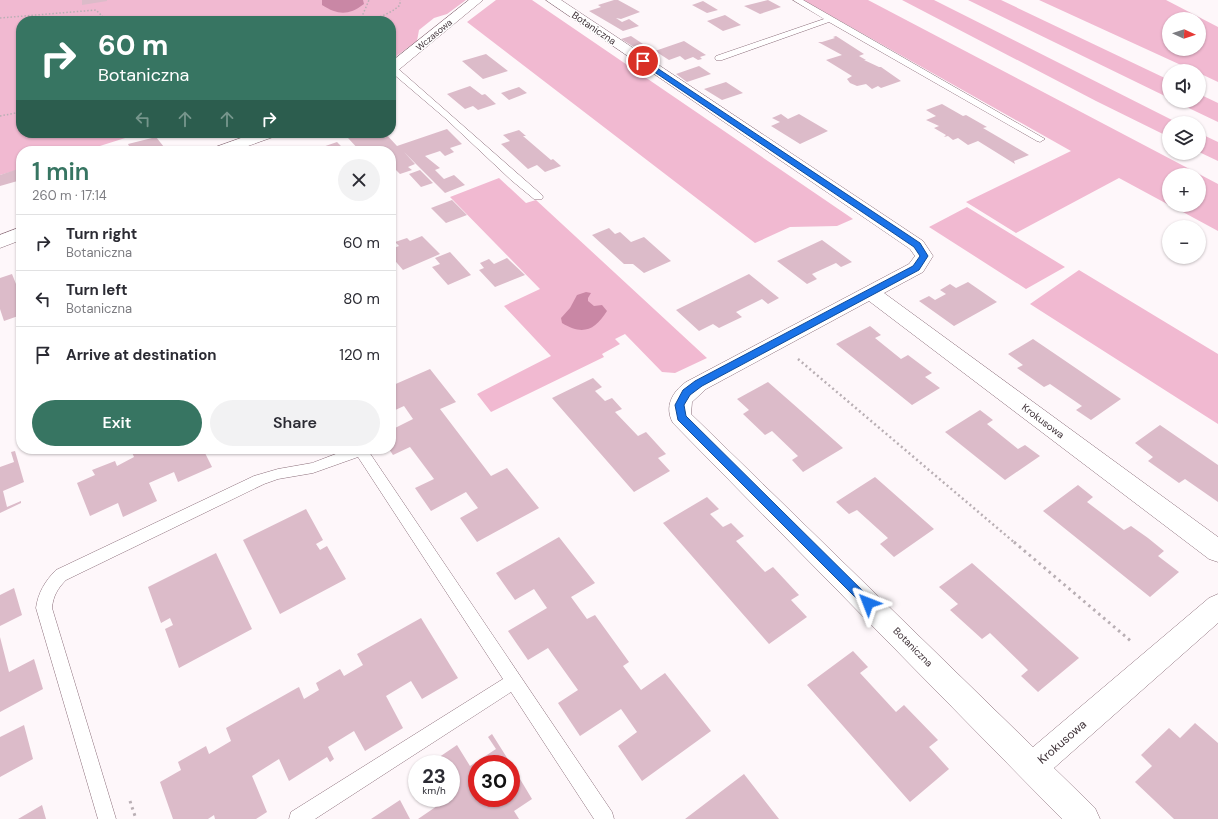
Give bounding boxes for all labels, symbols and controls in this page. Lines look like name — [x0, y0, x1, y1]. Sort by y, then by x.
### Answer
street label: Botaniczna — [569, 8, 619, 48]
north arrow — [1162, 12, 1206, 56]
map controls — [1162, 12, 1206, 264]
street label: Wczasowa — [413, 16, 455, 54]
text: 60 m — [98, 27, 168, 64]
icon: right — [32, 32, 84, 84]
pin — [626, 44, 660, 78]
icon: arrive — [632, 50, 654, 72]
text: Botaniczna — [98, 63, 189, 87]
button: sound — [1162, 64, 1206, 108]
icon: left — [132, 108, 154, 130]
icon: ahead — [174, 108, 196, 130]
icon: ahead — [216, 108, 238, 130]
icon: right — [258, 108, 280, 130]
button: layers — [1162, 116, 1206, 160]
text: 1 min — [32, 156, 89, 187]
button: close — [338, 159, 380, 201]
button: + — [1162, 168, 1206, 212]
text: 260 m · 17:14 — [32, 187, 107, 204]
button: − — [1162, 220, 1206, 264]
text: Turn right — [66, 224, 137, 244]
icon: right — [32, 232, 54, 254]
text: 60 m — [343, 233, 380, 253]
text: Botaniczna — [66, 244, 132, 261]
text: Turn left — [66, 280, 127, 300]
icon: left — [32, 288, 54, 310]
text: 80 m — [343, 289, 380, 309]
text: Botaniczna — [66, 300, 132, 317]
icon: arrive — [32, 344, 54, 366]
text: Arrive at destination — [66, 345, 217, 365]
text: 120 m — [339, 345, 380, 365]
button: Exit — [32, 400, 202, 446]
button: Share — [210, 400, 380, 446]
street label: Krokusowa — [1019, 401, 1067, 441]
position arrow — [847, 582, 889, 624]
street label: Botaniczna — [890, 624, 936, 670]
street label: Krokusowa — [1034, 716, 1090, 768]
speed limit sign: 30 — [468, 755, 520, 807]
text: 23 — [422, 763, 446, 789]
text: km/h — [422, 784, 446, 797]

